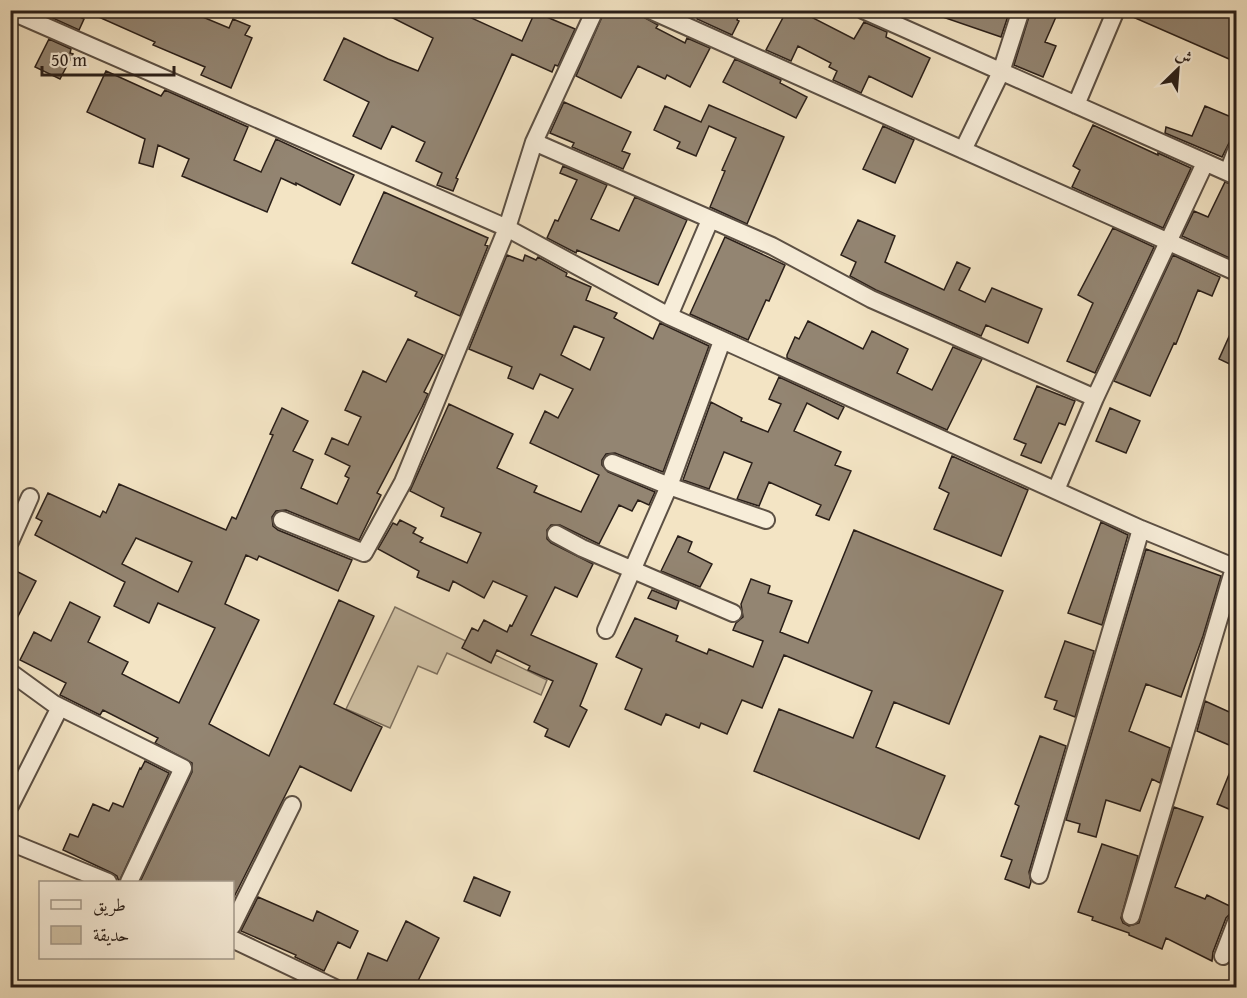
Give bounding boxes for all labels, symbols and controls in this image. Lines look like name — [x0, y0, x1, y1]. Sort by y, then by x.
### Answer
scale bar — [42, 39, 174, 77]
north arrow — [1148, 39, 1208, 99]
text: ش — [1172, 41, 1197, 70]
text: 50 m — [51, 46, 87, 73]
legend — [39, 881, 234, 959]
text: طريق — [93, 891, 126, 918]
text: حديقة — [93, 921, 129, 948]

